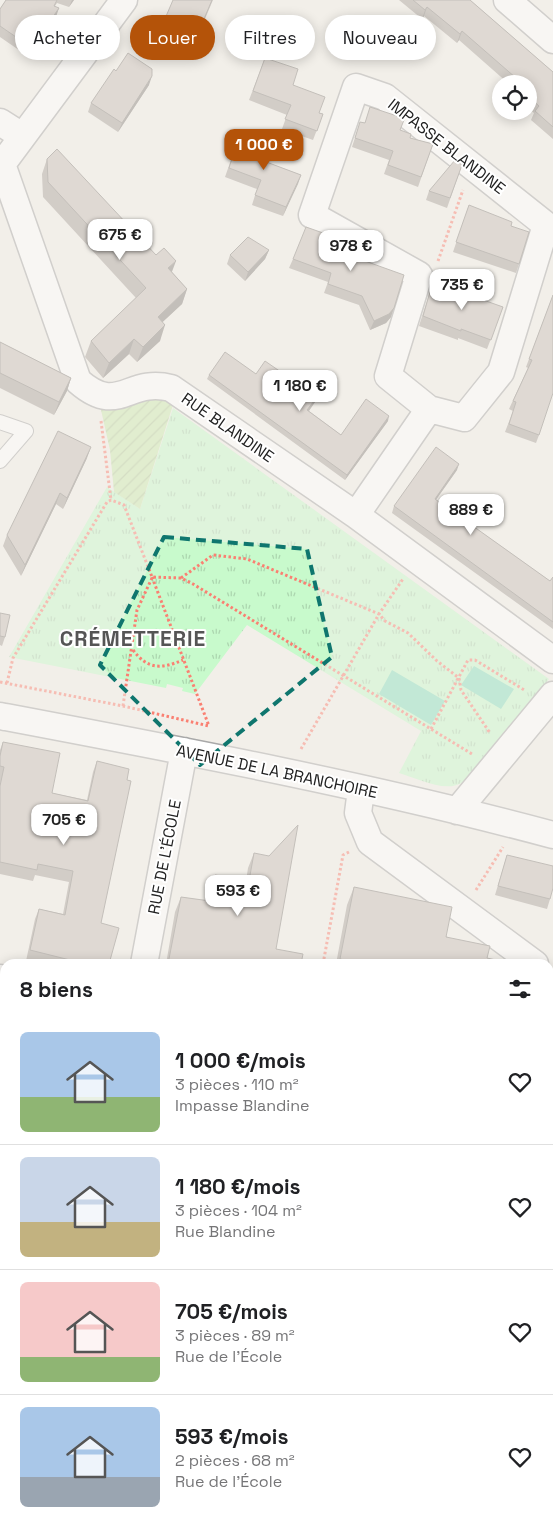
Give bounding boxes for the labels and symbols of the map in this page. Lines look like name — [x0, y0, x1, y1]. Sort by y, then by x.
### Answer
street label: IMPASSE BLANDINE — [384, 94, 510, 199]
pin: 1 000 € — [218, 128, 310, 171]
pin: 675 € — [85, 218, 155, 261]
pin: 978 € — [316, 230, 386, 272]
pin: 735 € — [427, 268, 497, 311]
pin: 1 180 € — [254, 370, 346, 412]
street label: RUE BLANDINE — [177, 388, 278, 467]
pin: 889 € — [436, 494, 506, 536]
district label: CRÉMETTERIE — [60, 625, 206, 652]
street label: AVENUE DE LA BRANCHOIRE — [175, 740, 379, 803]
street label: RUE DE L'ÉCOLE — [143, 798, 186, 916]
pin: 705 € — [29, 804, 99, 846]
pin: 593 € — [203, 874, 273, 917]

